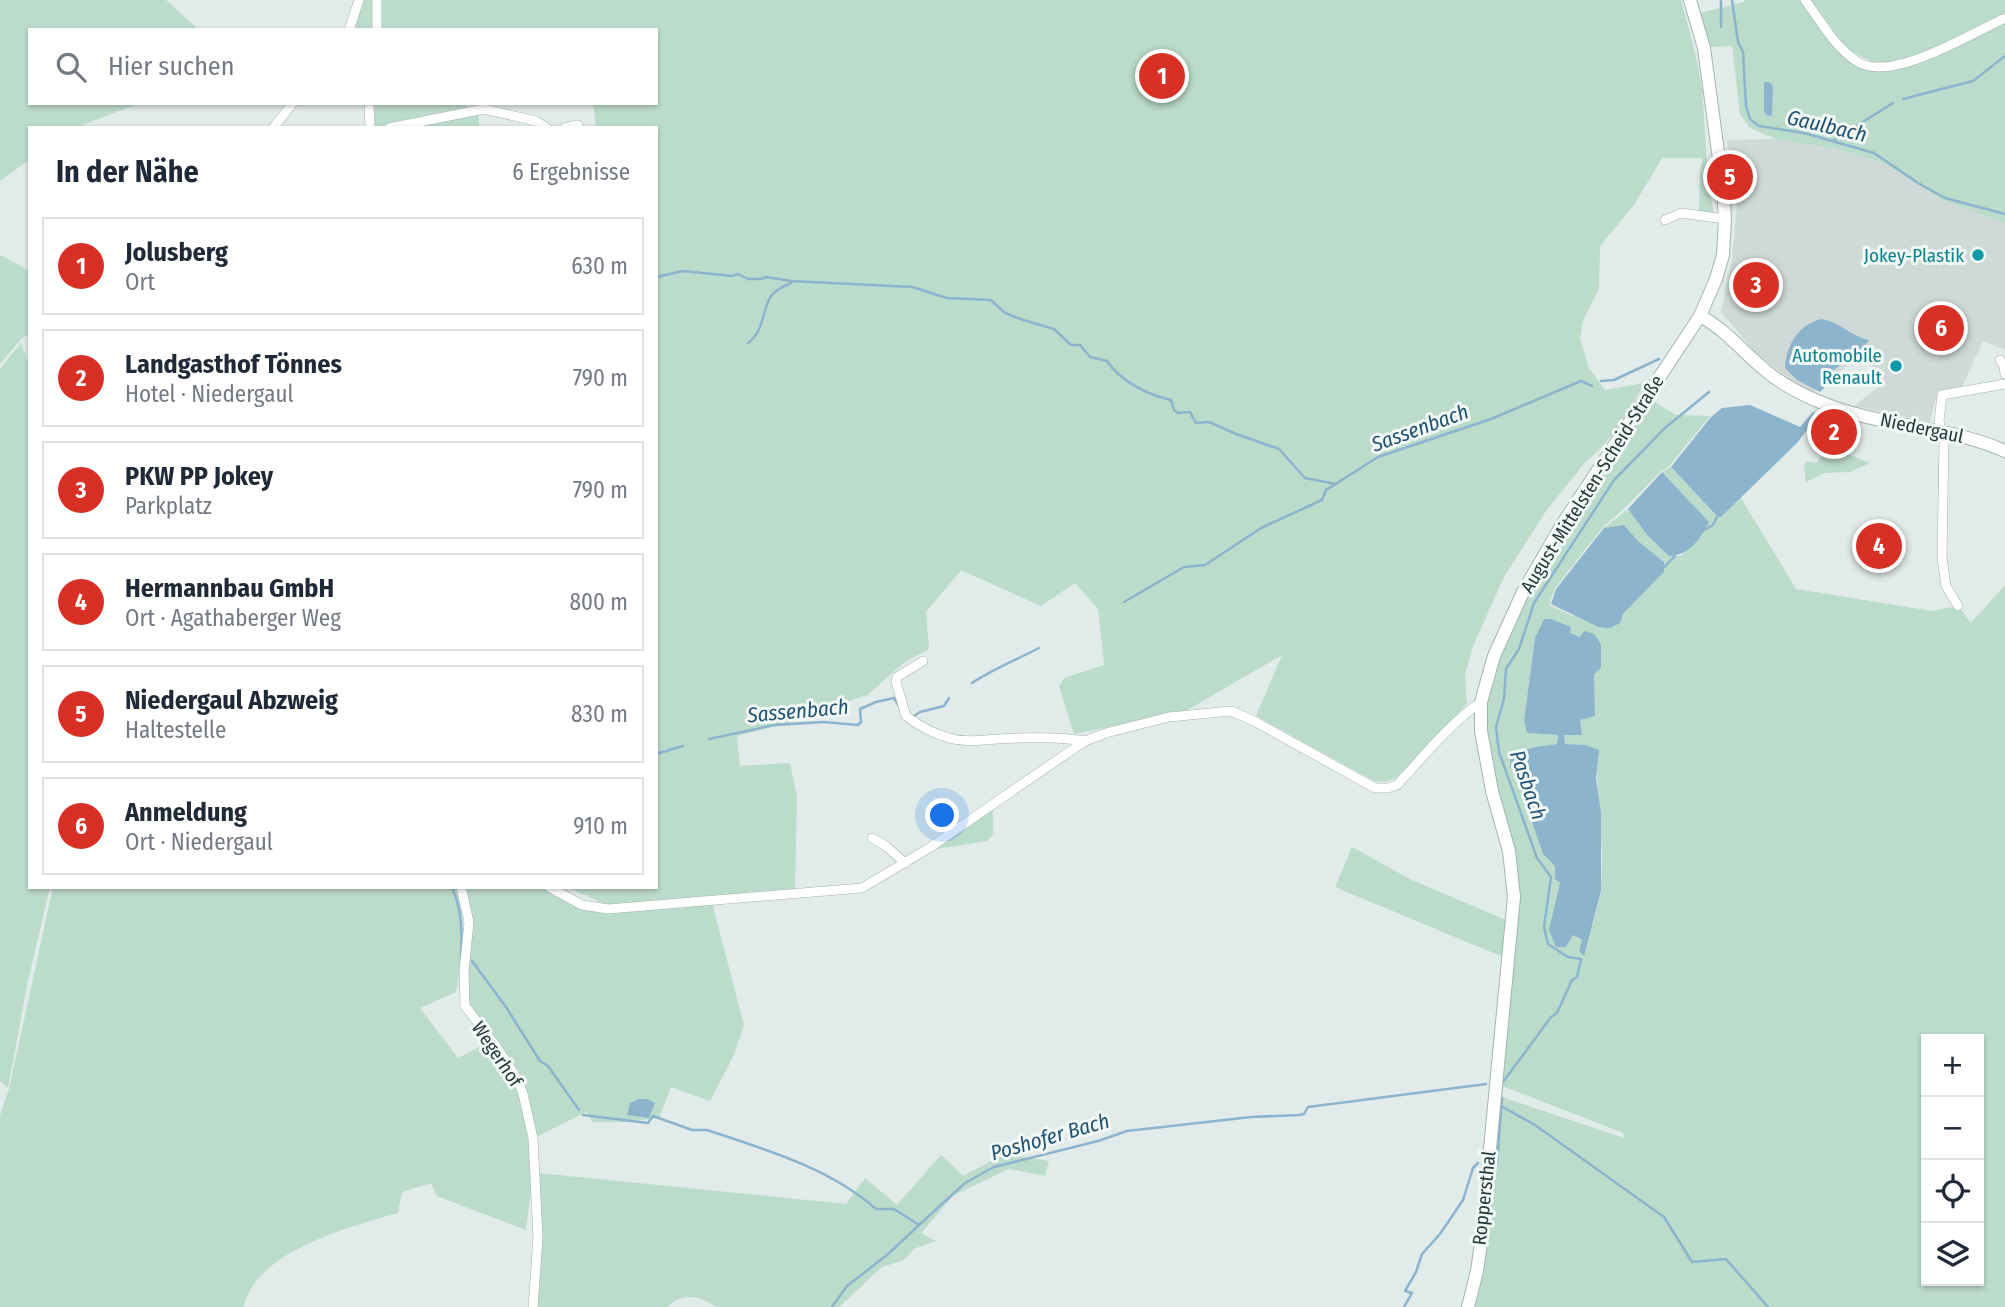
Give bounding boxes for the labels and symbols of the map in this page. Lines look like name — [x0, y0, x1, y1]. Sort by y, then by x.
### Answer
pin: 1 — [1139, 50, 1185, 102]
water label: Gaulbach — [1785, 104, 1869, 148]
pin: 5 — [1707, 151, 1753, 203]
place label: Jokey-Plastik — [1864, 244, 1964, 267]
marker: Jokey-Plastik — [1970, 247, 1986, 263]
pin: 3 — [1733, 259, 1779, 311]
pin: 6 — [1918, 302, 1964, 354]
place label: Automobile Renault — [1792, 344, 1883, 389]
marker: Automobile Renault — [1888, 358, 1904, 374]
street label: August-Mittelsten-Scheid-Straße — [1515, 371, 1669, 597]
water label: Sassenbach — [1367, 398, 1472, 458]
pin: 2 — [1811, 406, 1857, 458]
street label: Niedergaul — [1878, 408, 1966, 448]
pin: 4 — [1856, 520, 1902, 572]
water label: Sassenbach — [745, 694, 850, 728]
water label: Pasbach — [1504, 747, 1552, 823]
your location — [925, 798, 959, 832]
street label: Wegerhof — [467, 1017, 528, 1092]
water label: Poshofer Bach — [988, 1108, 1112, 1166]
street label: Roppersthal — [1468, 1150, 1500, 1246]

